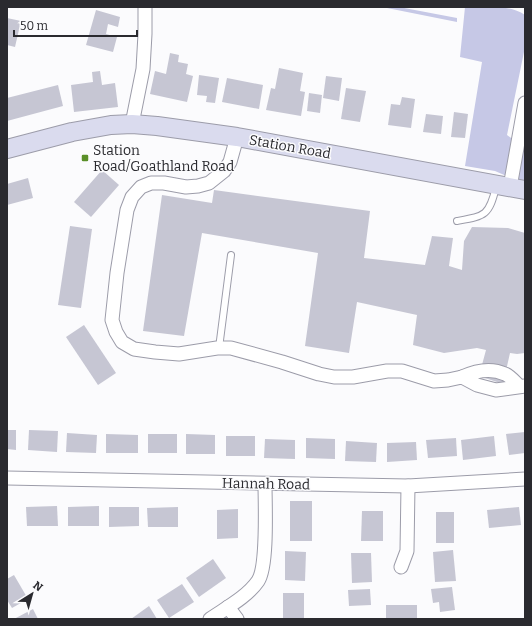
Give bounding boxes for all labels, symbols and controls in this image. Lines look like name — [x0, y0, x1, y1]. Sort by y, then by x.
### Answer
scale bar — [14, 12, 137, 38]
text: 50 m — [20, 19, 49, 33]
street label: Station Road — [248, 131, 332, 163]
place label: Station Road/Goathland Road — [93, 142, 234, 175]
marker: Station Road/Goathland Road — [80, 153, 90, 163]
street label: Hannah Road — [222, 475, 310, 493]
north arrow — [12, 574, 52, 614]
text: N — [30, 579, 45, 594]

